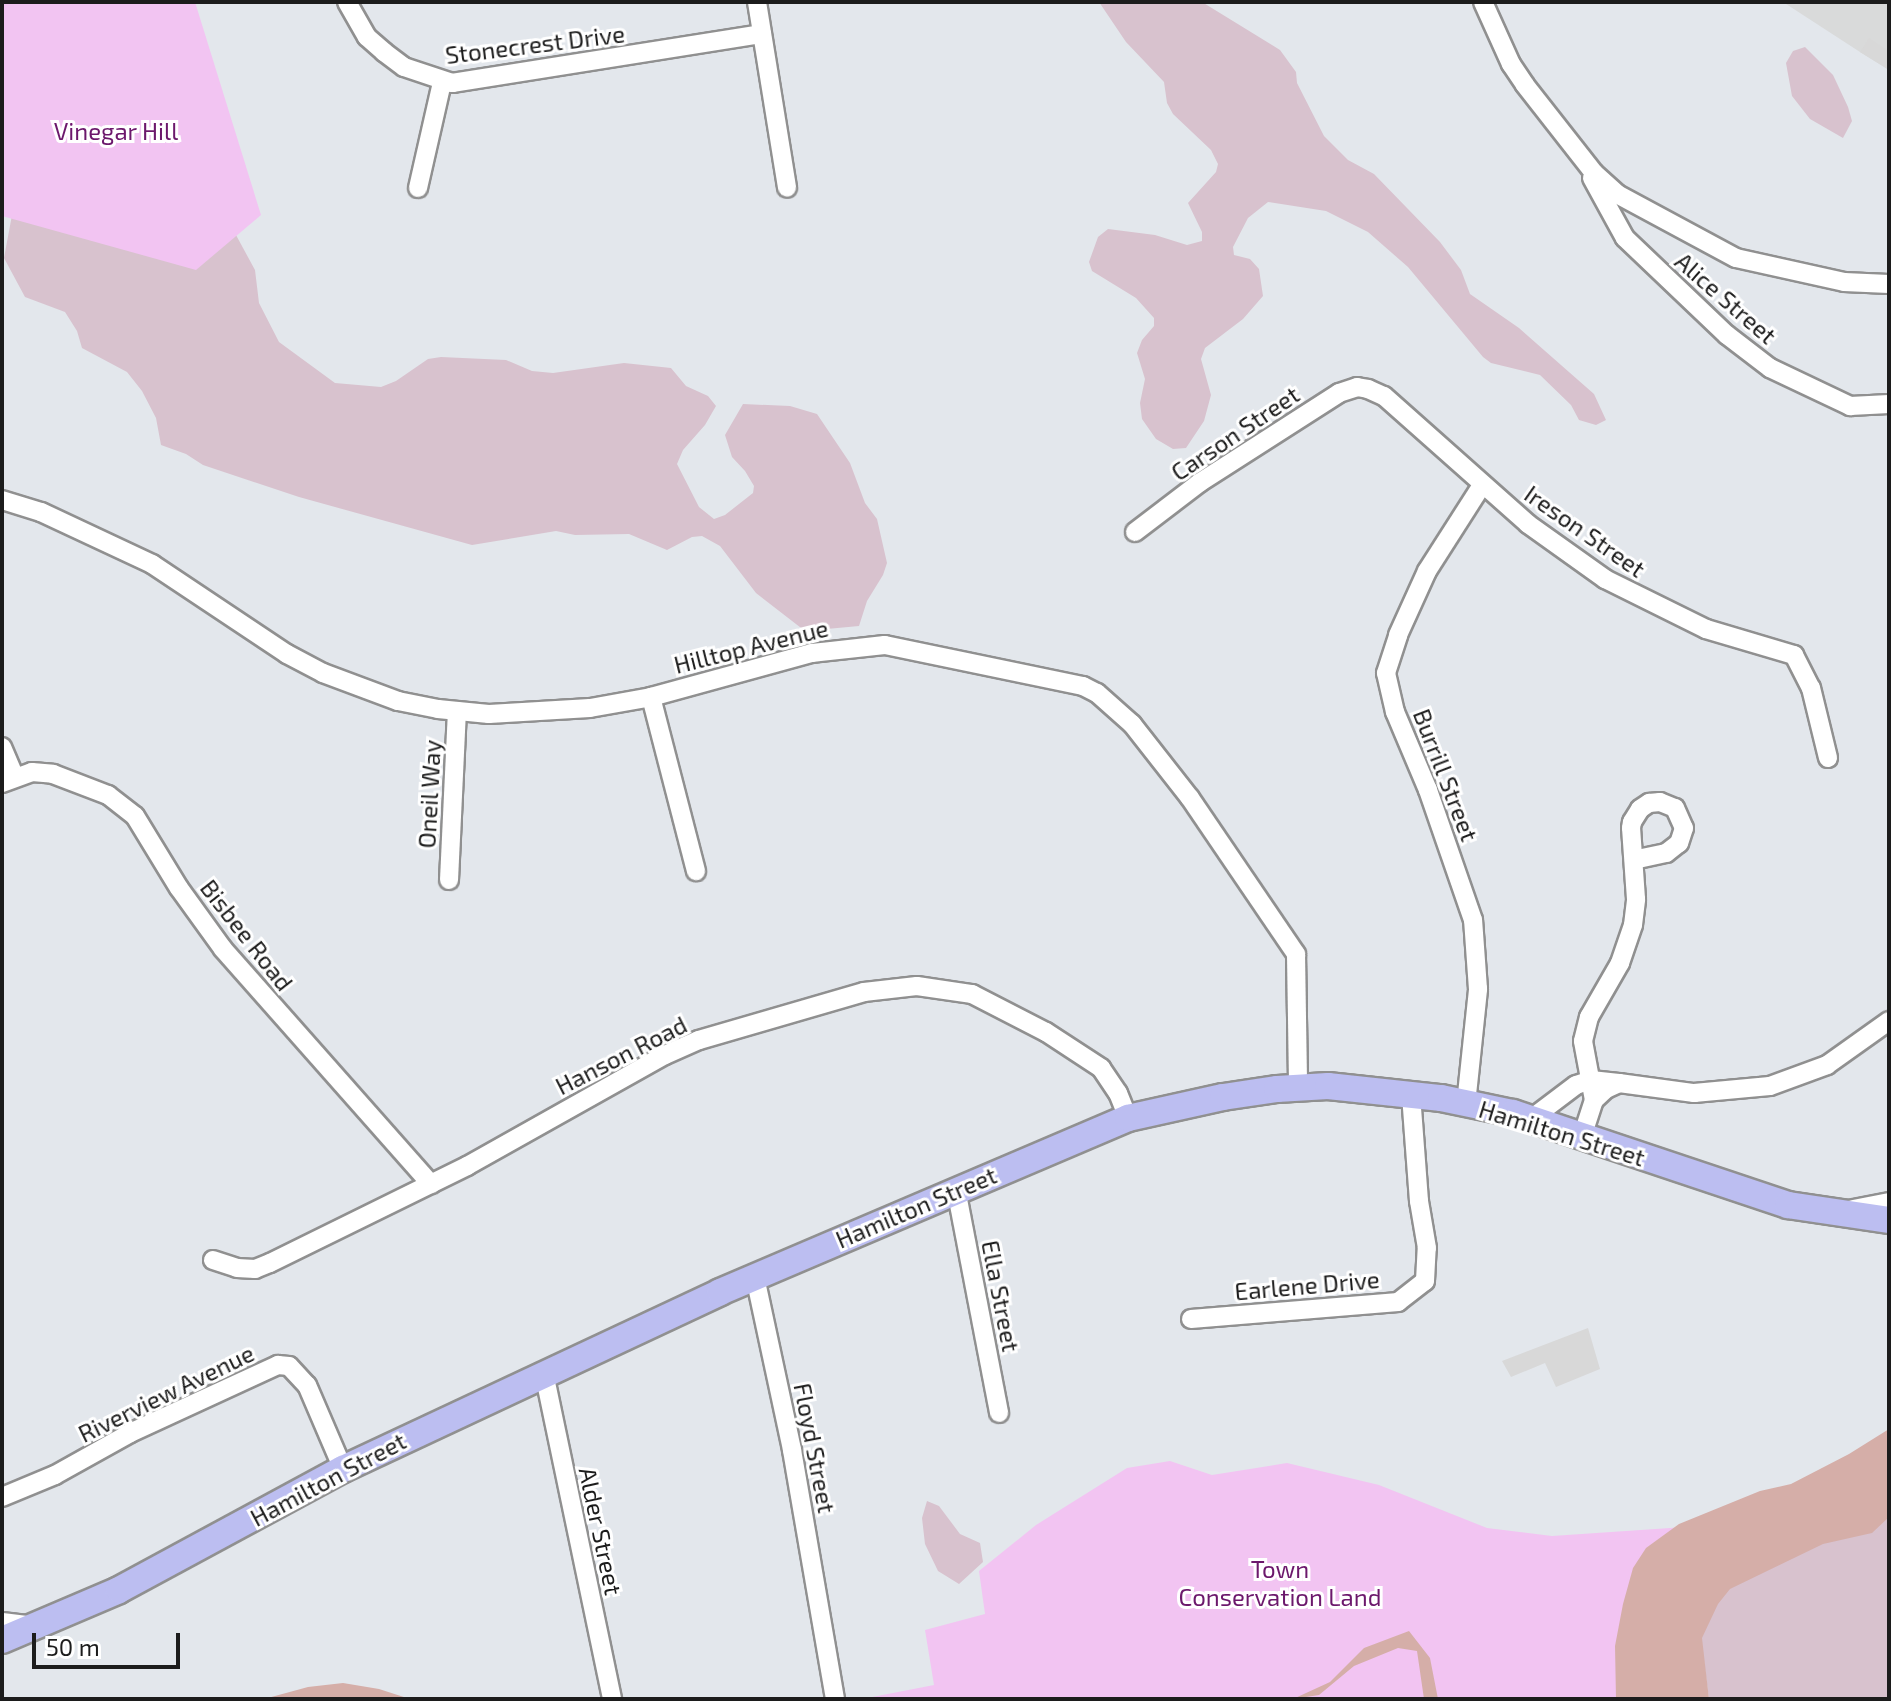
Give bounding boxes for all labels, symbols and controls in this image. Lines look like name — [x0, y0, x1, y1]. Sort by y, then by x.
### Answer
street label: Stonecrest Drive — [444, 19, 626, 69]
park label: Vinegar Hill — [53, 117, 179, 145]
street label: Alice Street — [1670, 246, 1782, 350]
street label: Carson Street — [1165, 380, 1305, 486]
street label: Ireson Street — [1519, 479, 1651, 583]
street label: Hilltop Avenue — [671, 613, 831, 679]
street label: Burrill Street — [1407, 704, 1485, 846]
street label: Oneil Way — [412, 739, 446, 849]
street label: Bisbee Road — [195, 874, 299, 996]
street label: Hanson Road — [551, 1010, 691, 1100]
street label: Hamilton Street — [1476, 1094, 1648, 1172]
street label: Hamilton Street — [831, 1160, 1001, 1254]
street label: Ella Street — [976, 1238, 1026, 1354]
street label: Earlene Drive — [1233, 1264, 1381, 1306]
street label: Riverview Avenue — [73, 1338, 259, 1448]
street label: Floyd Street — [788, 1381, 842, 1515]
street label: Hamilton Street — [245, 1426, 411, 1532]
street label: Alder Street — [573, 1464, 629, 1598]
park label: Town Conservation Land — [1179, 1555, 1381, 1611]
scale bar — [36, 1617, 184, 1667]
text: 50 m — [46, 1632, 100, 1661]

